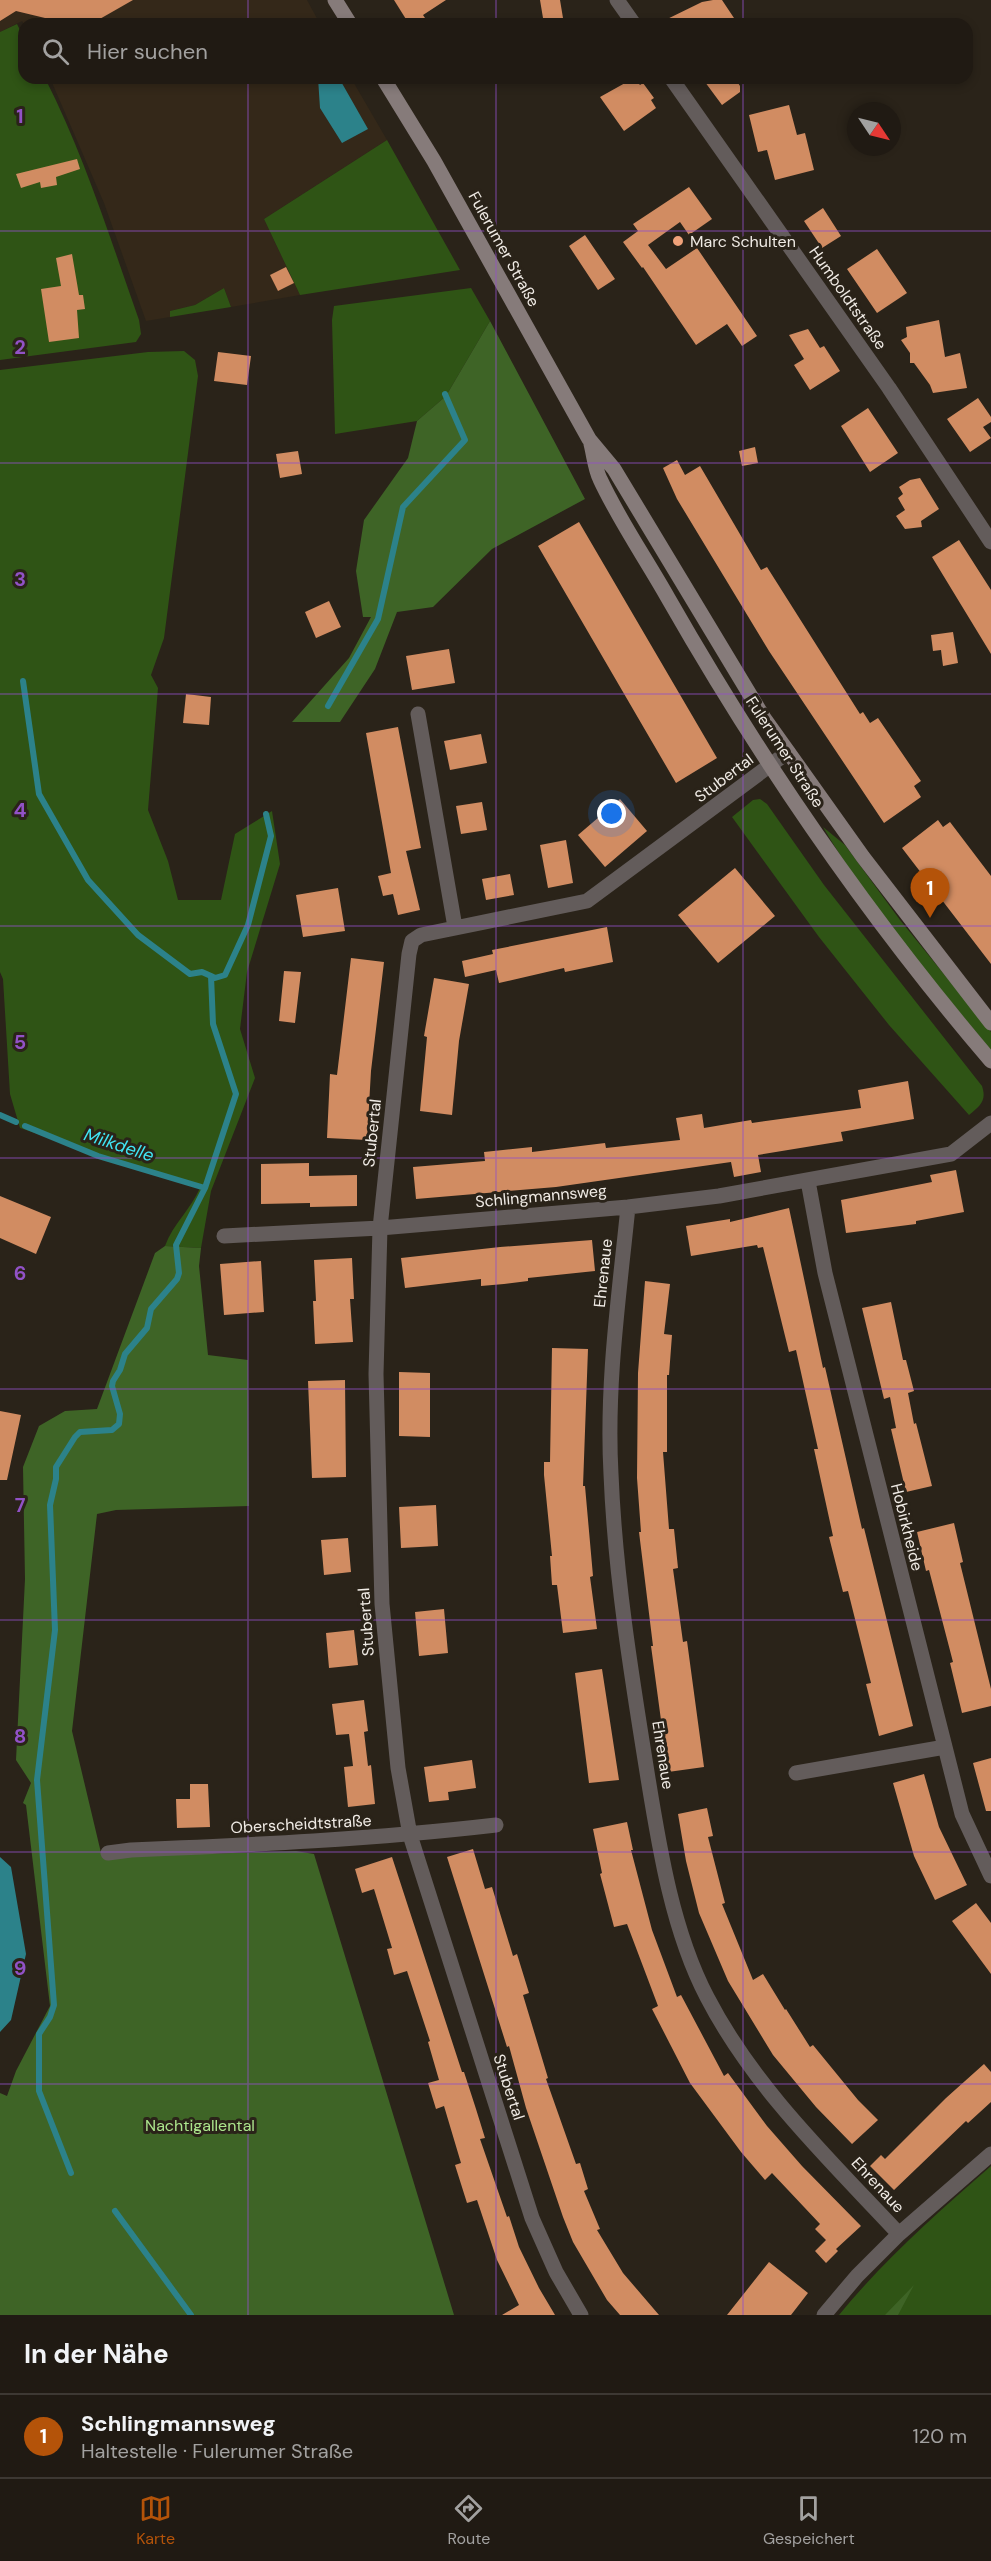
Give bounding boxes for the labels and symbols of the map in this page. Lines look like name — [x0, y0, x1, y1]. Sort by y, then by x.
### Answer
north arrow — [847, 102, 901, 156]
text: 1 — [16, 103, 24, 129]
street label: Fulerumer Straße — [464, 188, 544, 310]
place label: Marc Schulten — [690, 231, 796, 252]
marker: Marc Schulten — [671, 234, 685, 248]
street label: Humboldtstraße — [804, 242, 892, 354]
text: 2 — [14, 334, 26, 360]
text: 3 — [14, 566, 26, 592]
street label: Fulerumer Straße — [741, 692, 829, 812]
street label: Stubertal — [690, 749, 758, 807]
text: 4 — [14, 797, 27, 823]
your location — [597, 799, 626, 828]
pin: 1 — [910, 868, 950, 918]
text: 5 — [14, 1029, 26, 1055]
street label: Stubertal — [358, 1098, 386, 1168]
water label: Milkdelle — [81, 1122, 157, 1168]
street label: Schlingmannsweg — [474, 1180, 608, 1212]
street label: Ehrenaue — [589, 1238, 617, 1308]
text: 6 — [14, 1260, 26, 1286]
street label: Hobirkheide — [886, 1481, 928, 1573]
text: 7 — [15, 1492, 26, 1518]
street label: Stubertal — [353, 1587, 379, 1657]
street label: Ehrenaue — [647, 1719, 679, 1791]
text: 8 — [14, 1723, 26, 1749]
street label: Oberscheidtstraße — [230, 1810, 372, 1838]
text: 9 — [14, 1955, 26, 1981]
street label: Stubertal — [488, 2051, 530, 2123]
park label: Nachtigallental — [145, 2115, 255, 2136]
street label: Ehrenaue — [847, 2153, 909, 2217]

